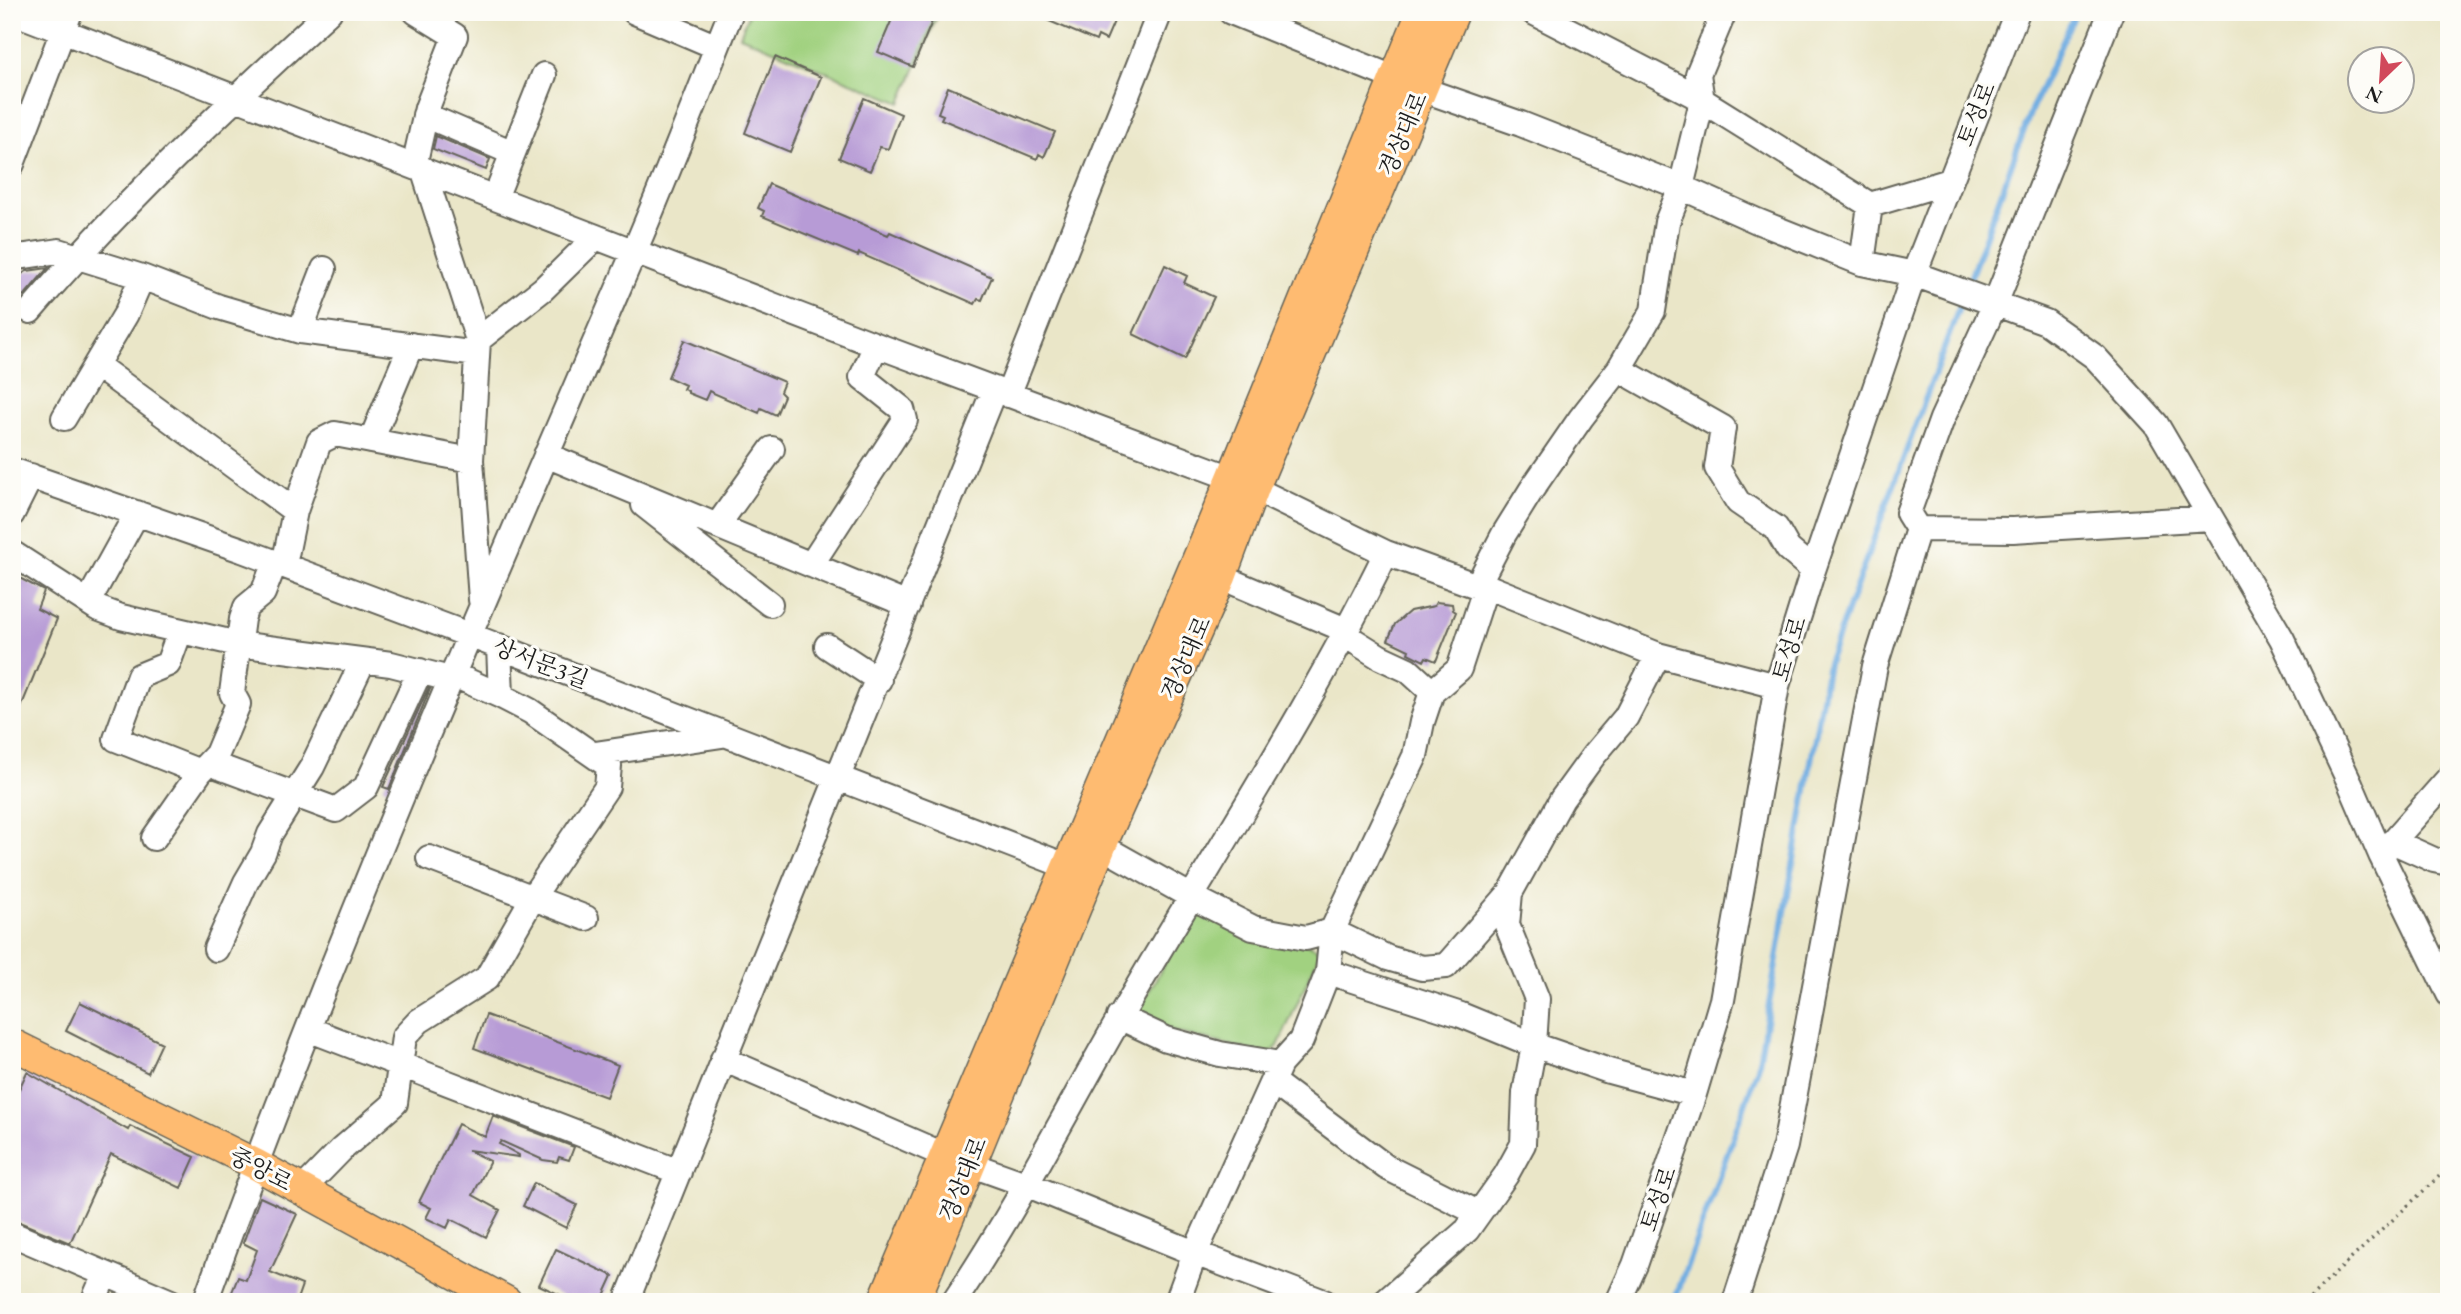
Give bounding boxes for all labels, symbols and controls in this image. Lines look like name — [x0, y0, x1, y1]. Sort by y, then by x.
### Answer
north arrow — [2346, 46, 2416, 116]
street label: 토성로 — [1950, 77, 2002, 151]
text: N — [2361, 80, 2386, 110]
street label: 경상대로 — [1372, 87, 1434, 181]
street label: 경상대로 — [1154, 611, 1218, 705]
street label: 토성로 — [1765, 613, 1813, 685]
street label: 상서문3길 — [489, 631, 593, 695]
street label: 경상대로 — [932, 1132, 994, 1226]
street label: 중앙로 — [225, 1140, 297, 1198]
street label: 토성로 — [1633, 1163, 1683, 1235]

